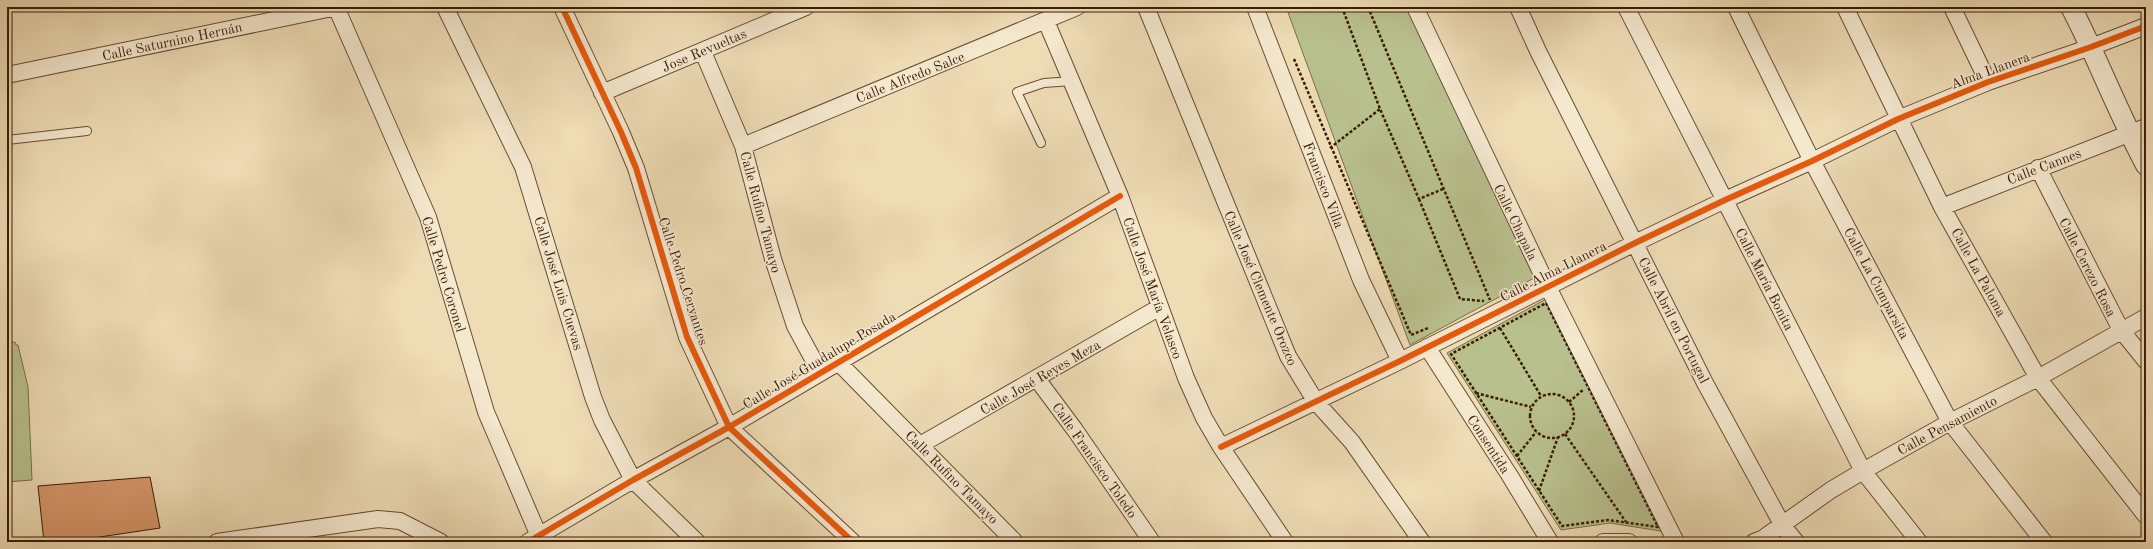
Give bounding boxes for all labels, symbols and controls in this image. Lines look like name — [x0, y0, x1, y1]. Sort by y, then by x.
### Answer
street label: Calle Saturnino Hernán — [101, 20, 244, 64]
street label: Jose Revueltas — [660, 27, 749, 75]
street label: Calle Alfredo Salce — [854, 50, 967, 106]
street label: Alma Llanera — [1949, 50, 2032, 92]
street label: Francisco Villa — [1300, 140, 1346, 230]
street label: Calle Cannes — [2005, 146, 2083, 187]
street label: Calle Rufino Tamayo — [737, 150, 783, 275]
street label: Calle Chapala — [1491, 182, 1540, 263]
street label: Calle José Clemente Orozco — [1221, 209, 1299, 368]
street label: Calle Pedro Coronel — [419, 215, 467, 334]
street label: Calle José Luis Cuevas — [531, 215, 585, 352]
street label: Calle Pedro Cervantes — [656, 216, 710, 347]
street label: Calle José María Velasco — [1120, 216, 1184, 361]
street label: Calle Cerezo Rosa — [2056, 216, 2118, 319]
street label: Calle La Cumparsita — [1841, 225, 1911, 342]
street label: Calle María Bonita — [1732, 226, 1796, 333]
street label: Calle La Paloma — [1948, 226, 2008, 319]
street label: Calle Alma Llanera — [1498, 239, 1609, 305]
street label: Calle Abril en Portugal — [1635, 255, 1711, 386]
street label: Calle José Guadalupe Posada — [741, 310, 898, 412]
street label: Calle José Reyes Meza — [978, 338, 1103, 418]
street label: Calle Pensamiento — [1895, 394, 2000, 458]
street label: Calle Francisco Toledo — [1049, 400, 1139, 521]
street label: Consentida — [1464, 413, 1512, 476]
street label: Calle Rufino Tamayo — [902, 428, 1001, 527]

